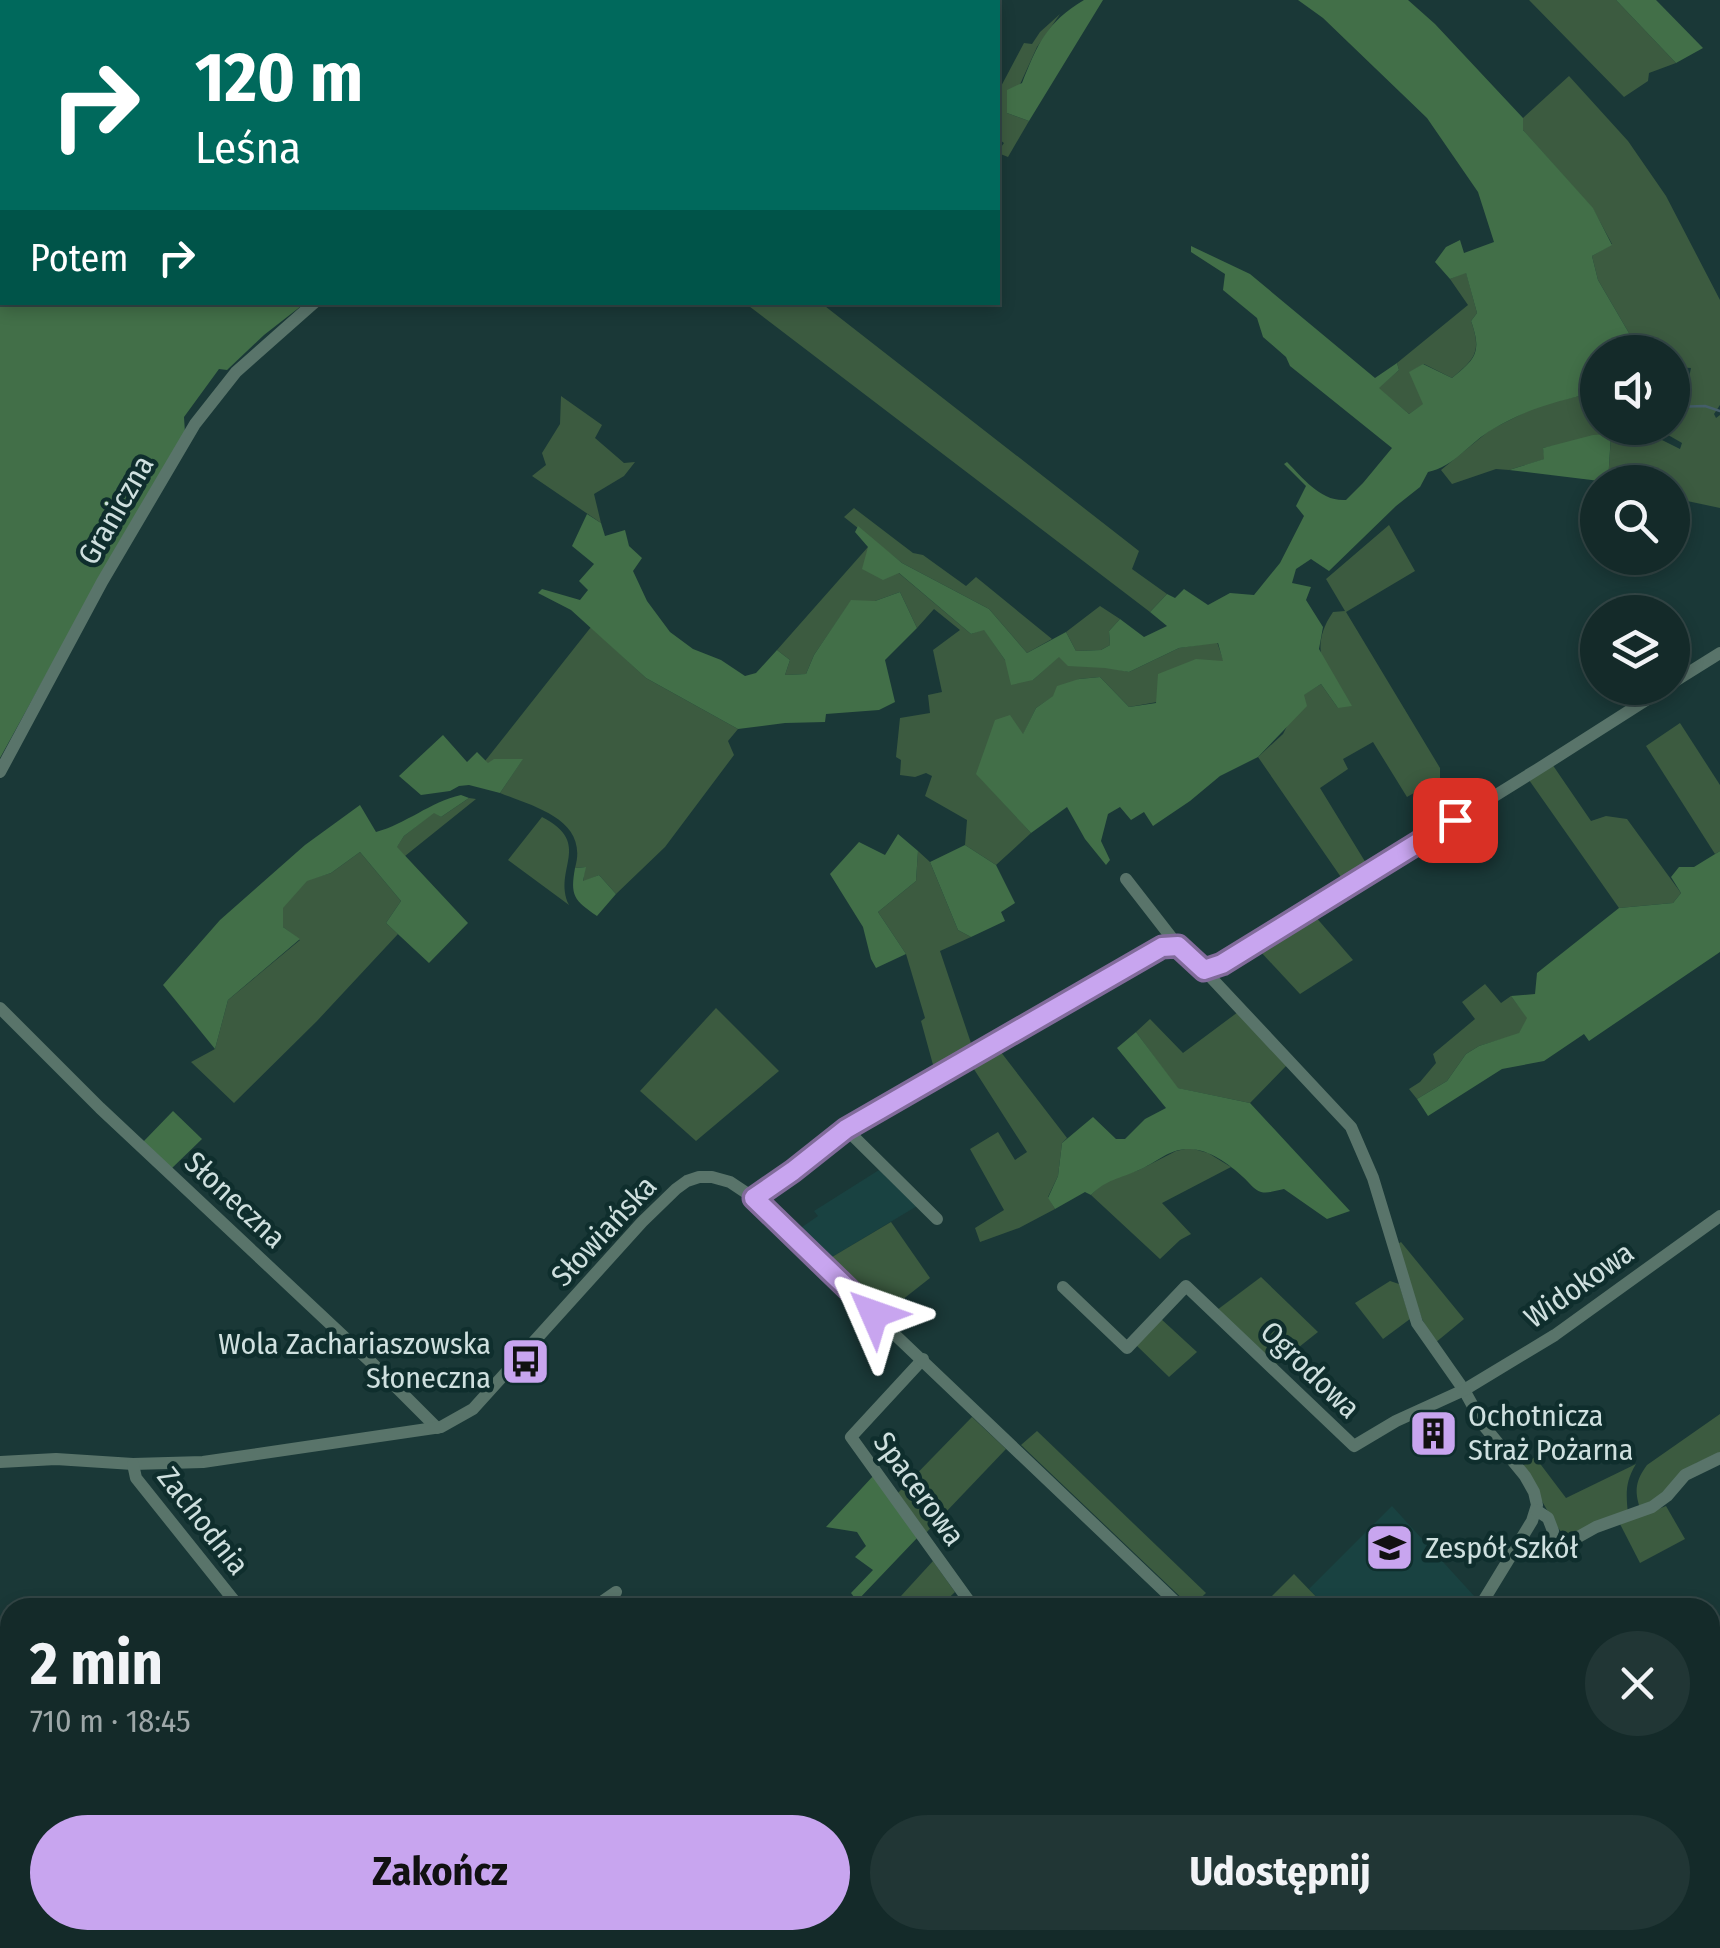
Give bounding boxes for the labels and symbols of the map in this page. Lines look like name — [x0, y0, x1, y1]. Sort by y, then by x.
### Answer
street label: Graniczna — [70, 449, 162, 571]
pin — [1413, 778, 1498, 863]
street label: Słoneczna — [177, 1144, 293, 1256]
street label: Słowiańska — [544, 1168, 664, 1294]
street label: Widokowa — [1517, 1234, 1641, 1336]
position arrow — [822, 1262, 926, 1366]
street label: Ogrodowa — [1253, 1314, 1367, 1426]
place label: Wola Zachariaszowska Słoneczna — [218, 1326, 491, 1396]
bus stop icon: Wola Zachariaszowska Słoneczna — [500, 1335, 552, 1387]
place label: Ochotnicza Straż Pożarna — [1468, 1398, 1633, 1468]
building icon: Ochotnicza Straż Pożarna — [1407, 1407, 1459, 1459]
street label: Spacerowa — [866, 1425, 972, 1553]
street label: Zachodnia — [150, 1460, 256, 1582]
school or university icon: Zespół Szkół — [1364, 1522, 1416, 1574]
place label: Zespół Szkół — [1425, 1530, 1579, 1566]

